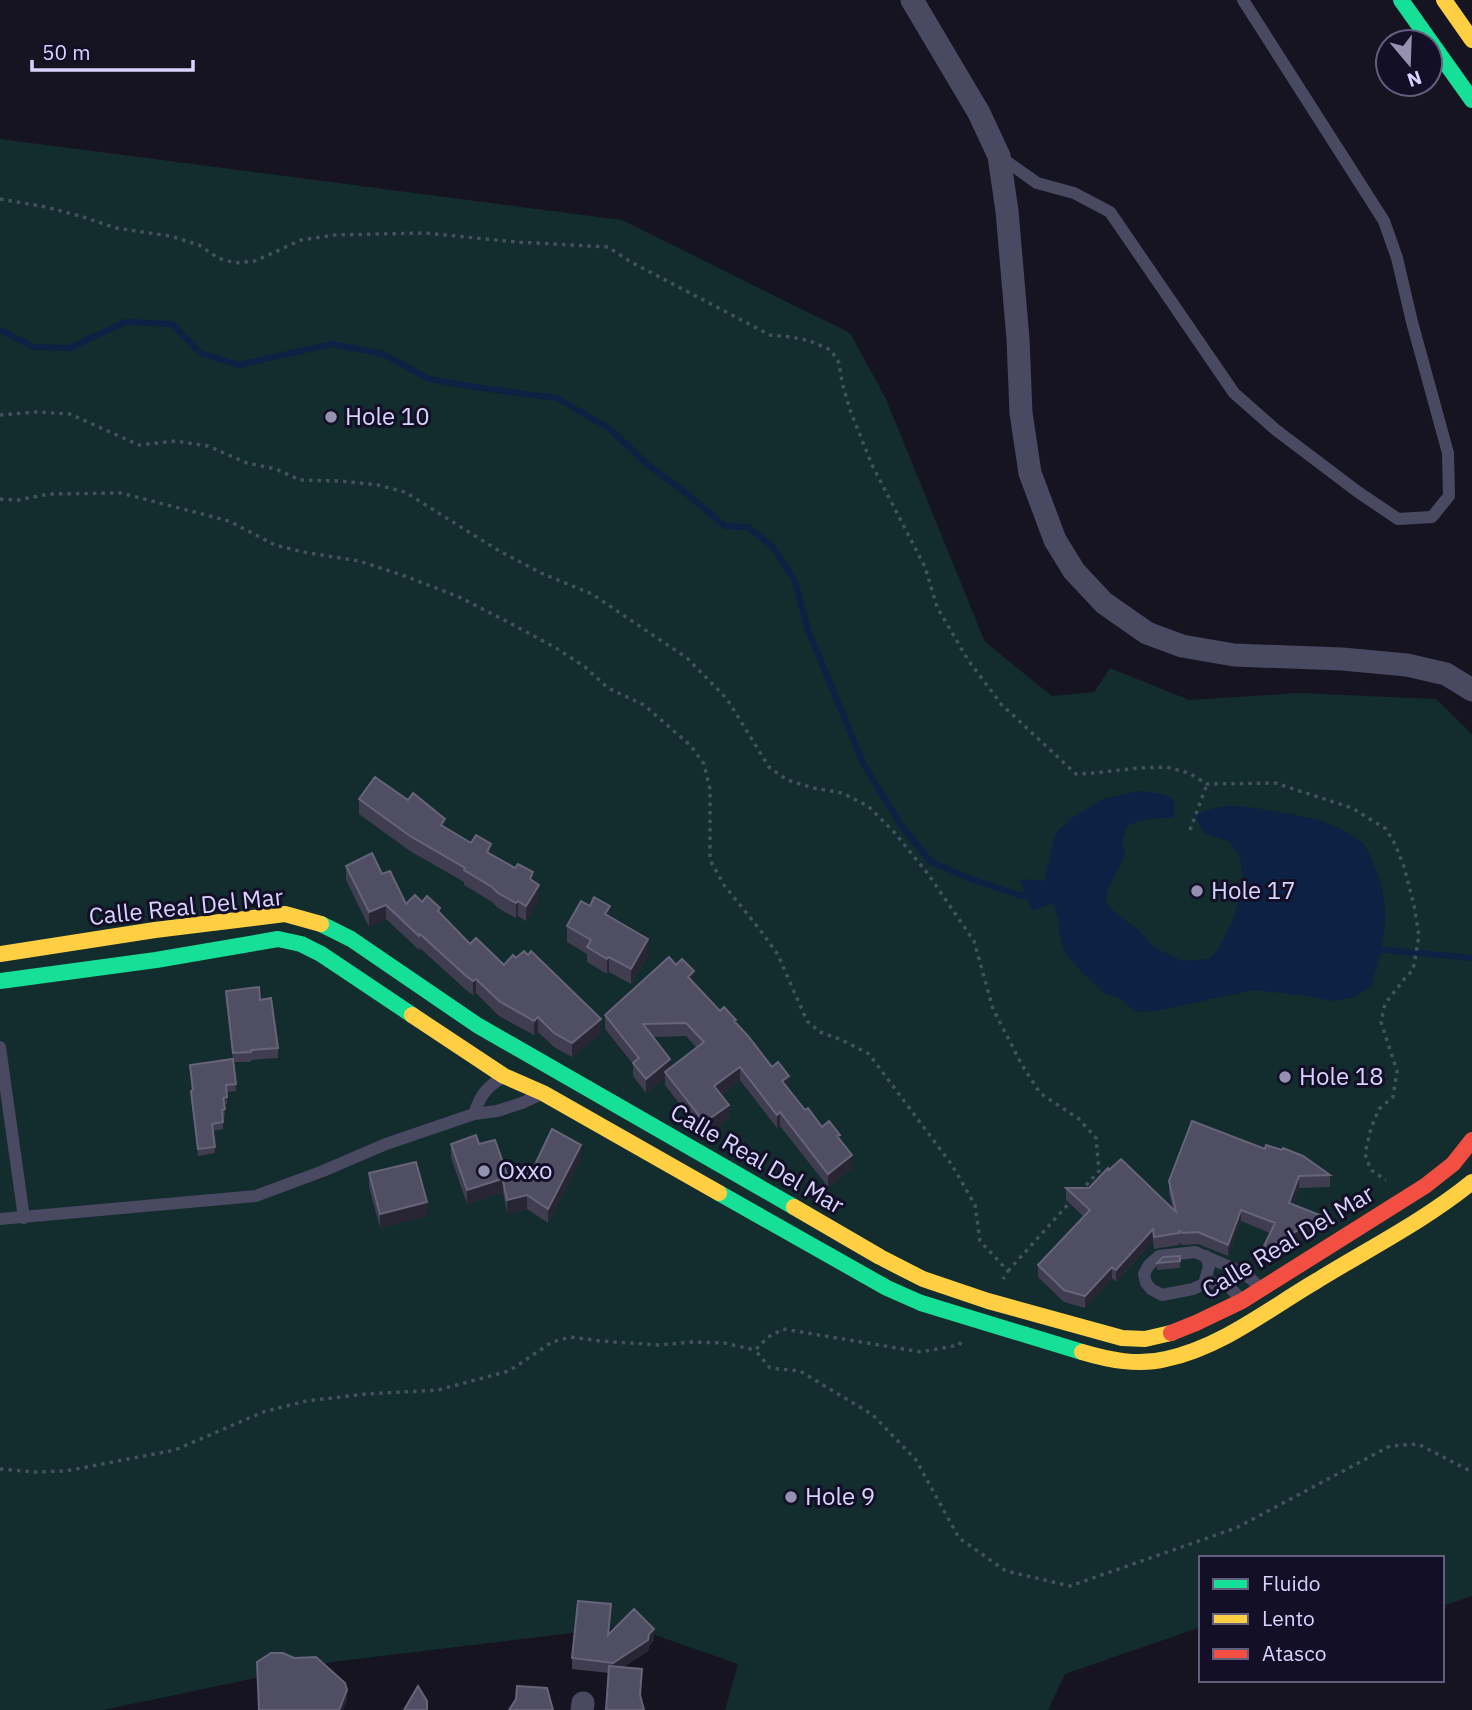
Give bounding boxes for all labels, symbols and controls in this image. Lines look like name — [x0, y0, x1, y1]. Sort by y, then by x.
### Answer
scale bar — [32, 28, 192, 72]
north arrow — [1374, 28, 1444, 98]
text: 50 m — [42, 38, 91, 66]
text: N — [1404, 65, 1425, 93]
place label: Hole 10 — [345, 400, 430, 432]
marker: Hole 10 — [323, 409, 339, 425]
place label: Hole 17 — [1211, 874, 1296, 906]
street label: Calle Real Del Mar — [87, 880, 285, 932]
marker: Hole 17 — [1189, 883, 1205, 899]
place label: Hole 18 — [1299, 1060, 1384, 1092]
marker: Hole 18 — [1277, 1069, 1293, 1085]
street label: Calle Real Del Mar — [665, 1095, 850, 1221]
place label: Oxxo — [498, 1154, 552, 1186]
marker: Oxxo — [476, 1163, 492, 1179]
street label: Calle Real Del Mar — [1196, 1177, 1380, 1305]
place label: Hole 9 — [805, 1480, 875, 1512]
marker: Hole 9 — [783, 1489, 799, 1505]
legend — [1199, 1556, 1444, 1682]
text: Fluido — [1262, 1569, 1321, 1597]
text: Lento — [1262, 1604, 1315, 1632]
text: Atasco — [1262, 1639, 1326, 1667]

